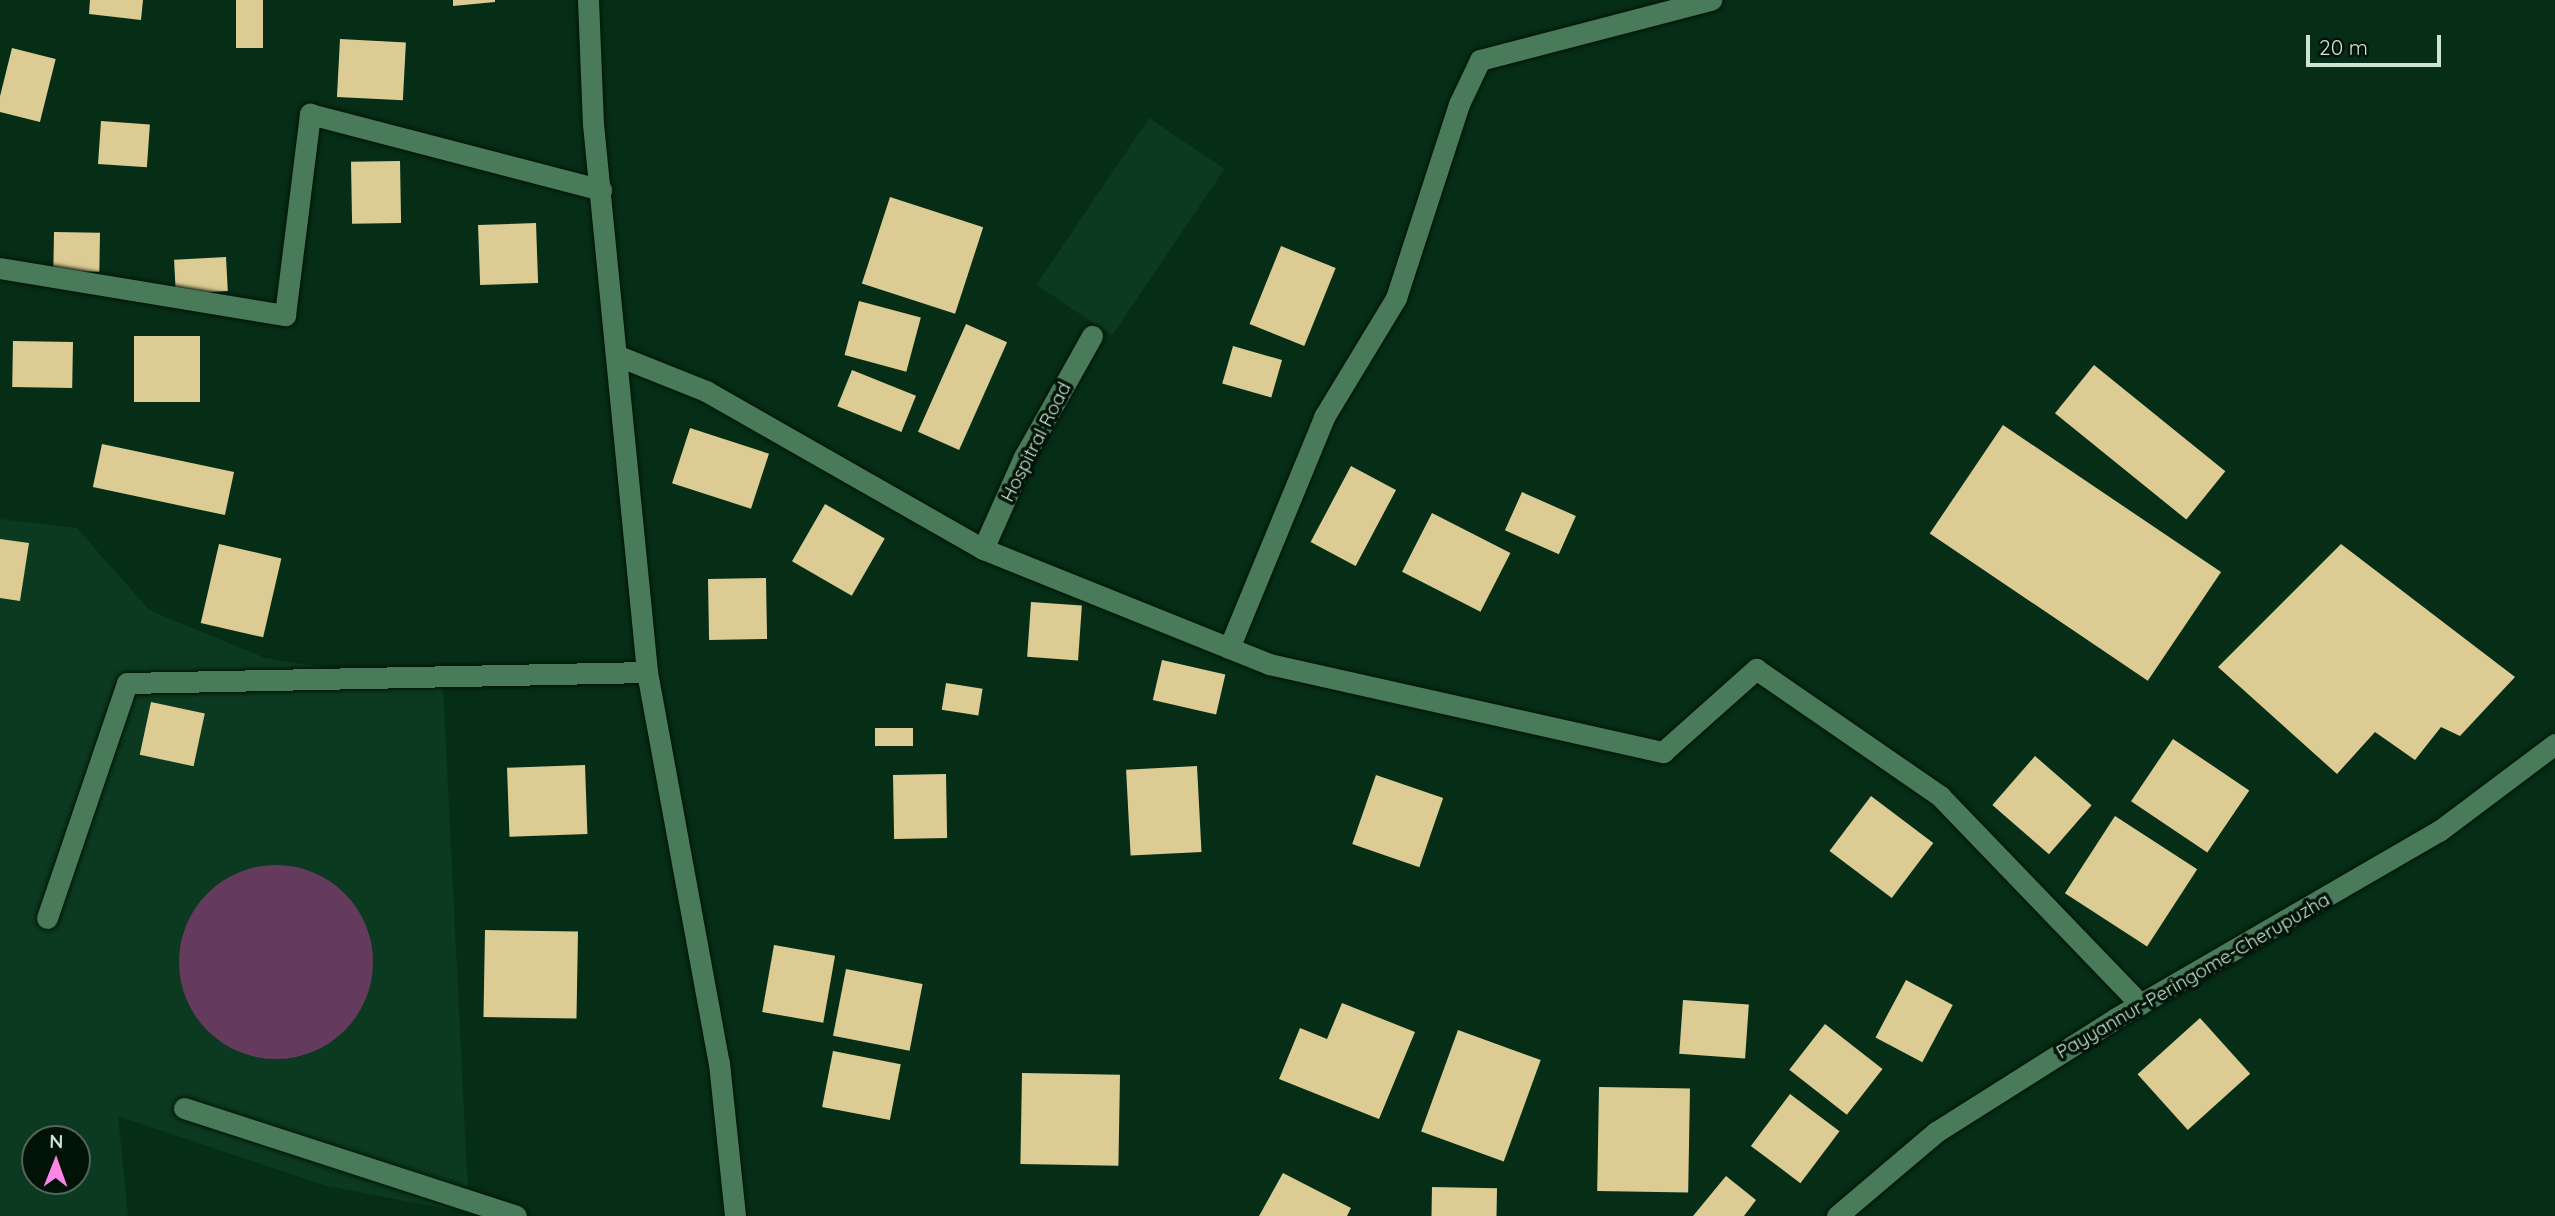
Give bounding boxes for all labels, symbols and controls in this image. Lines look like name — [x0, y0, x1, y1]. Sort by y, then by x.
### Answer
scale bar — [2310, 21, 2445, 65]
text: 20 m — [2319, 34, 2368, 60]
street label: Hospitral Road — [996, 378, 1076, 506]
street label: Payyannur-Peringome-Cherupuzha — [2052, 888, 2334, 1064]
north arrow — [21, 1125, 91, 1195]
text: N — [49, 1129, 64, 1153]

